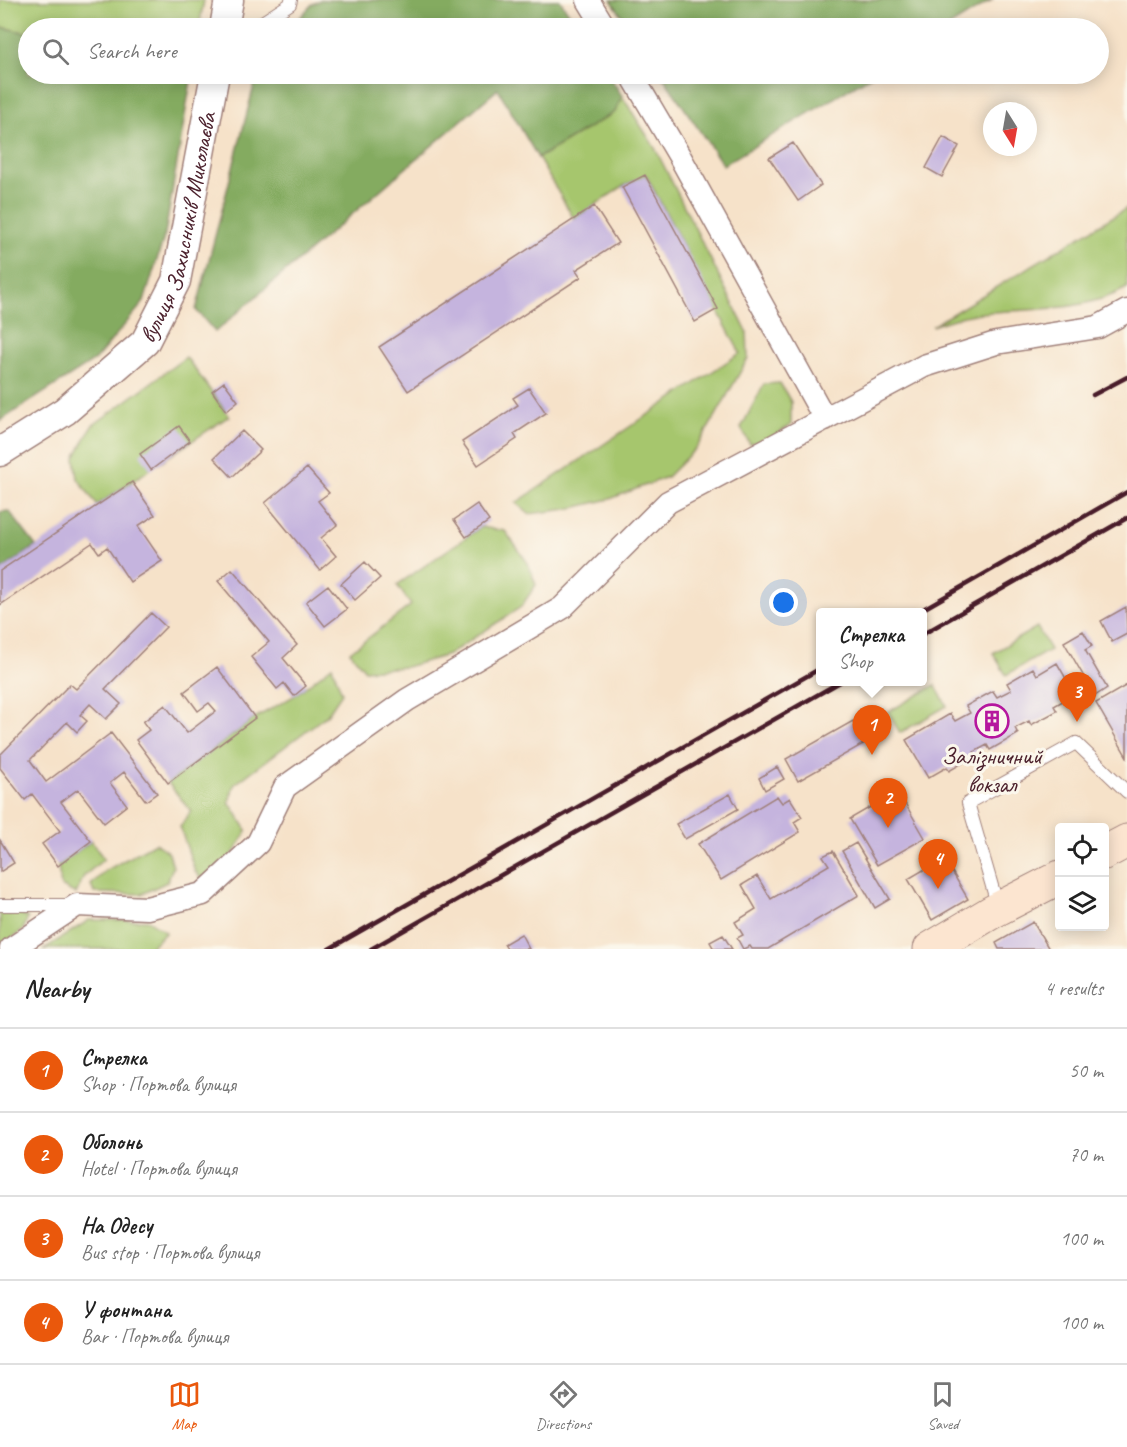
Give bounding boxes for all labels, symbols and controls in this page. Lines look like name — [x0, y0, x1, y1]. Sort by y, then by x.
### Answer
search box — [18, 18, 1109, 84]
icon: search — [39, 35, 72, 68]
text: Search here — [87, 37, 177, 65]
north arrow — [983, 102, 1037, 156]
street label: вулиця Захисників Миколаєва — [132, 108, 223, 348]
your location — [769, 588, 798, 617]
popup — [816, 608, 927, 686]
text: Стрелка — [839, 621, 904, 649]
text: Shop — [839, 649, 873, 674]
pin: 3 — [1058, 672, 1096, 722]
building icon: Залізничний вокзал — [974, 703, 1010, 739]
pin: 1 — [852, 706, 892, 755]
place label: Залізничний вокзал — [942, 741, 1044, 799]
pin: 2 — [868, 778, 908, 828]
map controls — [1055, 823, 1109, 931]
button: locate — [1055, 823, 1109, 877]
pin: 4 — [918, 840, 958, 889]
button: layers — [1055, 877, 1109, 931]
text: Nearby — [24, 972, 89, 1005]
text: 4 results — [1044, 976, 1103, 1001]
text: Стрелка — [81, 1044, 147, 1072]
text: 1 — [39, 1058, 48, 1083]
text: 50 m — [1069, 1058, 1103, 1083]
text: Shop · Портова вулиця — [81, 1072, 236, 1097]
text: Оболонь — [81, 1128, 142, 1156]
text: 2 — [39, 1142, 48, 1167]
text: 70 m — [1069, 1142, 1103, 1167]
text: Hotel · Портова вулиця — [81, 1156, 237, 1181]
text: На Одесу — [81, 1212, 152, 1240]
text: 3 — [39, 1226, 48, 1251]
text: 100 m — [1060, 1226, 1103, 1251]
text: Bus stop · Портова вулиця — [81, 1240, 259, 1265]
text: У фонтана — [81, 1296, 171, 1324]
text: 4 — [39, 1310, 48, 1335]
text: 100 m — [1060, 1310, 1103, 1335]
text: Bar · Портова вулиця — [81, 1324, 228, 1349]
tab: Map — [168, 1378, 201, 1434]
tab: Directions — [536, 1378, 591, 1434]
tab: Saved — [926, 1378, 959, 1434]

